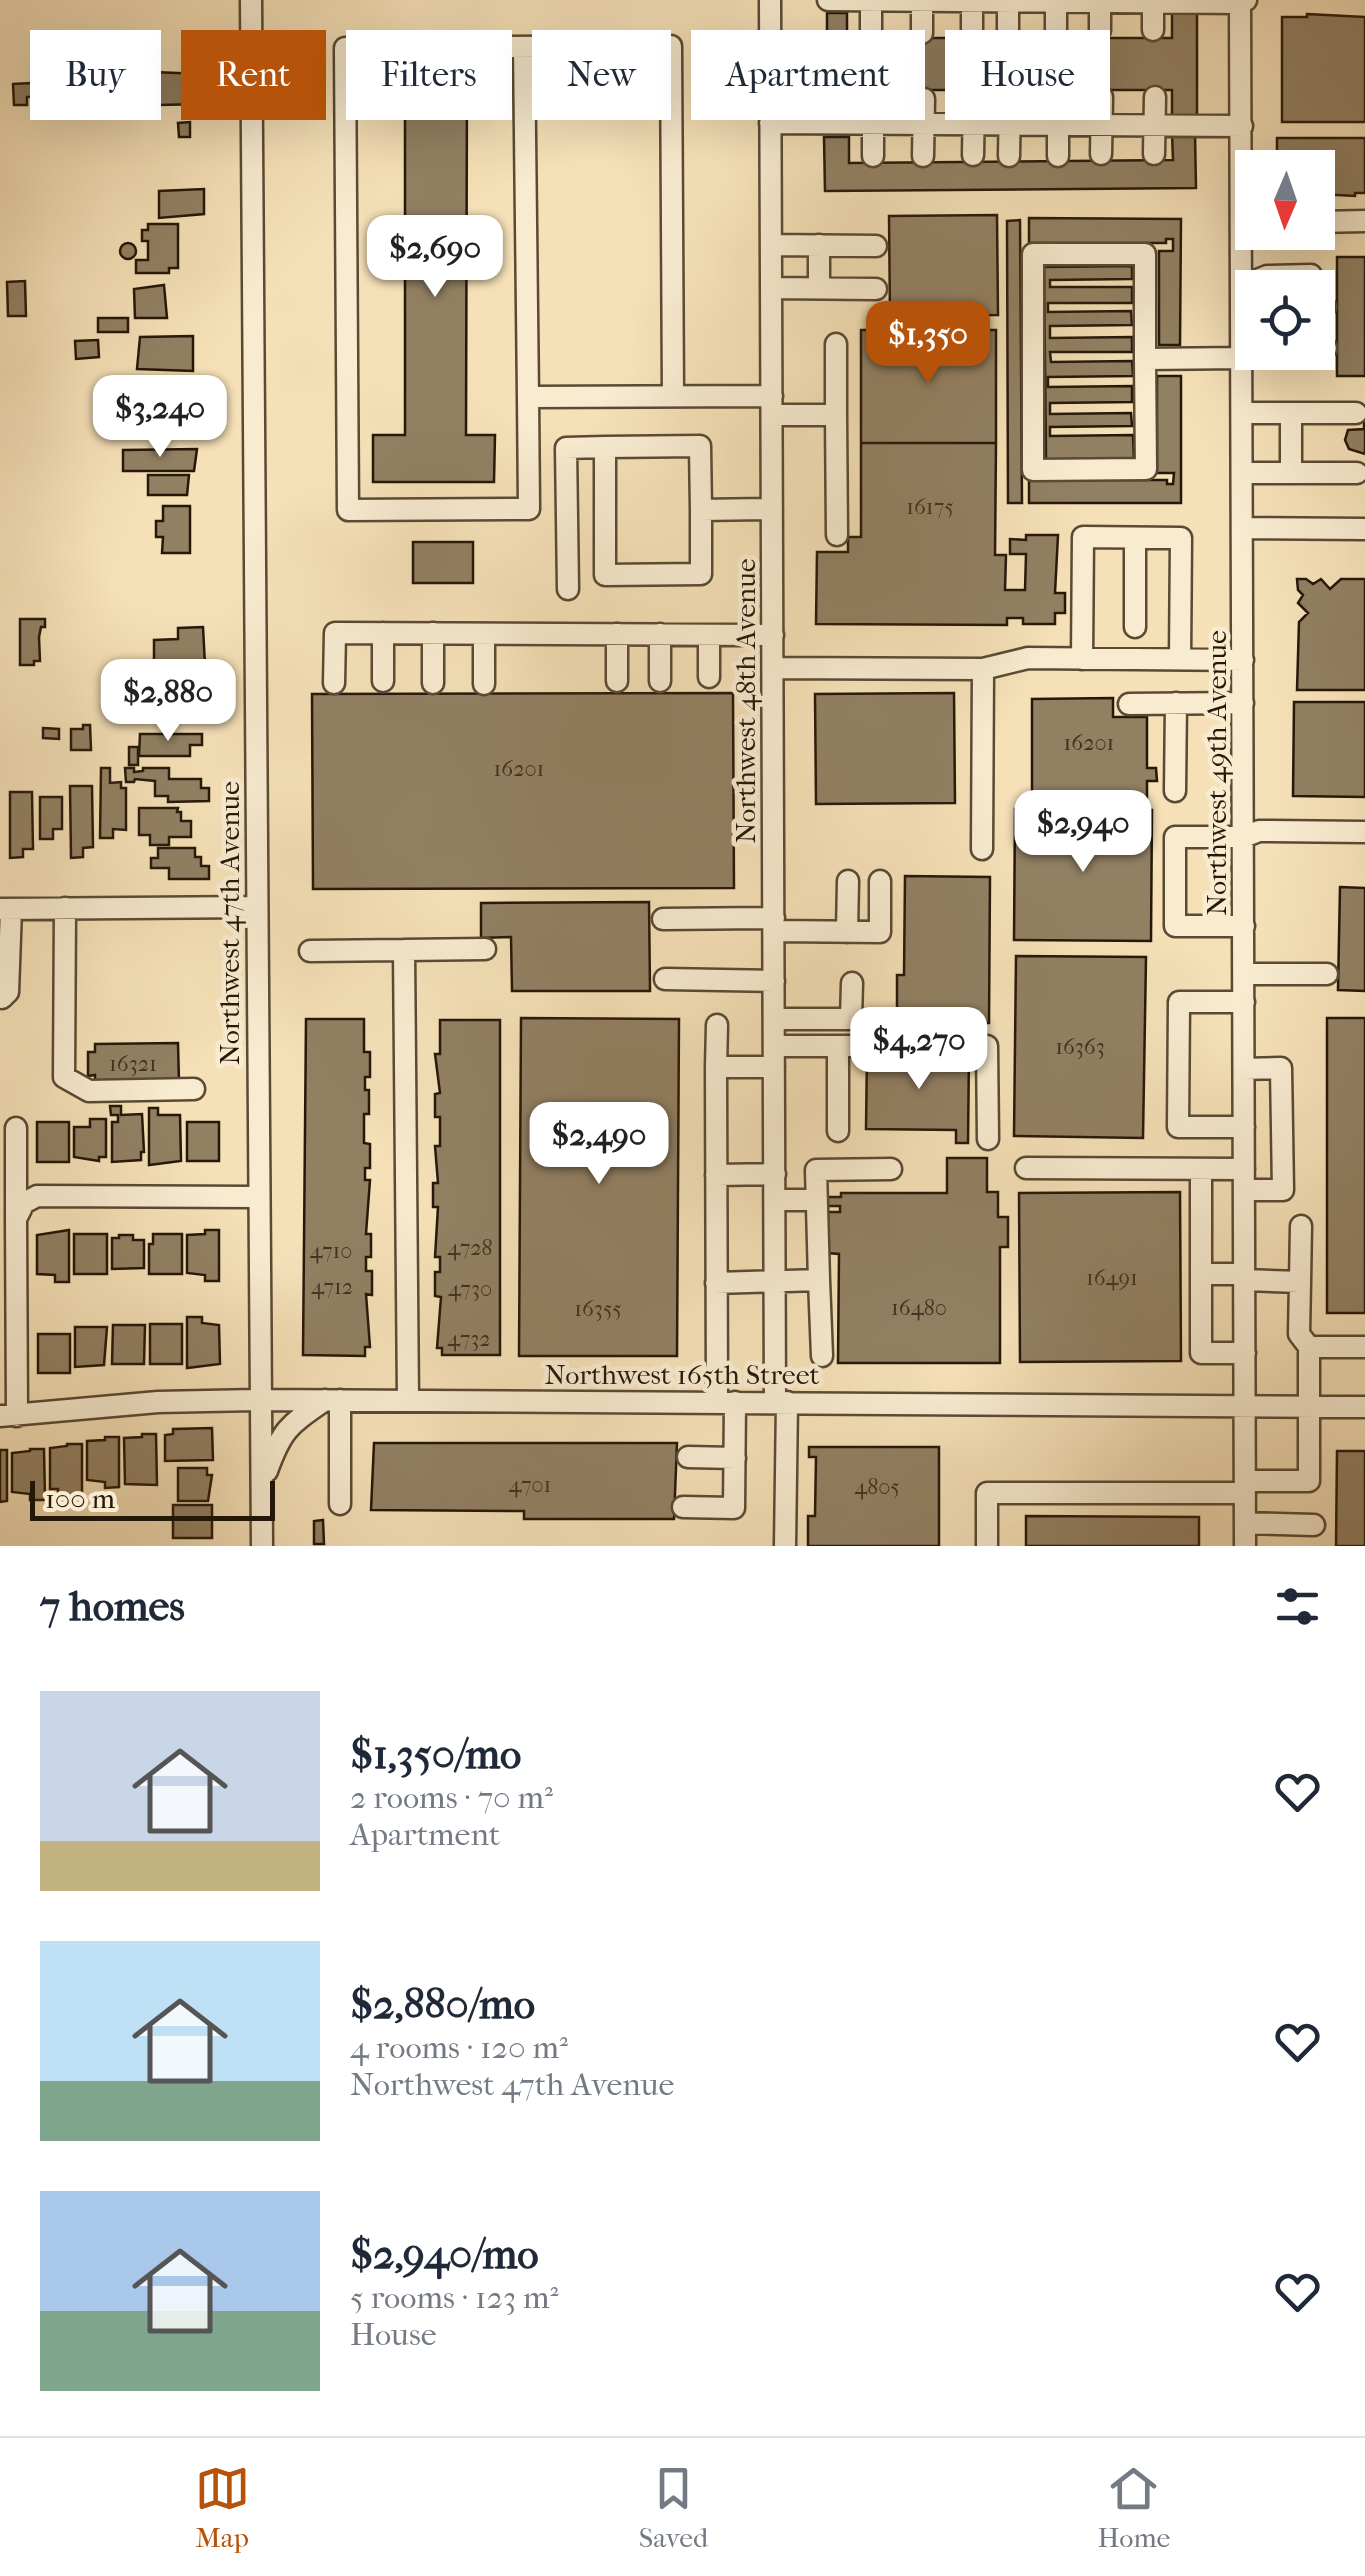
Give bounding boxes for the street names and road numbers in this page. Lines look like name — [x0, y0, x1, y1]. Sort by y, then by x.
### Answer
street label: Northwest 48th Avenue — [729, 558, 762, 844]
street label: Northwest 49th Avenue — [1200, 630, 1233, 916]
street label: Northwest 47th Avenue — [213, 781, 246, 1065]
street label: Northwest 165th Street — [544, 1358, 820, 1391]

